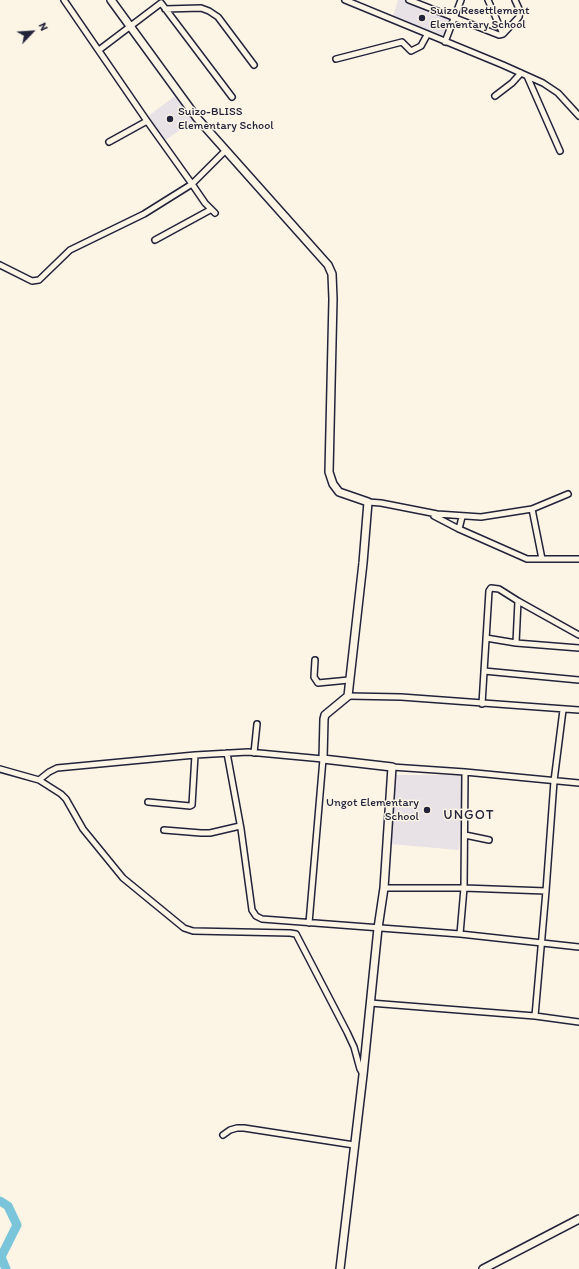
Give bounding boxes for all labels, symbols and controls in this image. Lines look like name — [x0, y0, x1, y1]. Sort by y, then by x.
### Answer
place label: Suizo Resettlement Elementary School — [430, 4, 530, 32]
north arrow — [12, 12, 52, 52]
marker: Suizo Resettlement Elementary School — [417, 13, 427, 23]
text: N — [36, 21, 51, 33]
place label: Suizo-BLISS Elementary School — [178, 105, 274, 133]
marker: Suizo-BLISS Elementary School — [165, 114, 175, 124]
place label: Ungot Elementary School — [326, 796, 419, 824]
marker: Ungot Elementary School — [422, 805, 432, 815]
district label: UNGOT — [443, 807, 495, 823]

